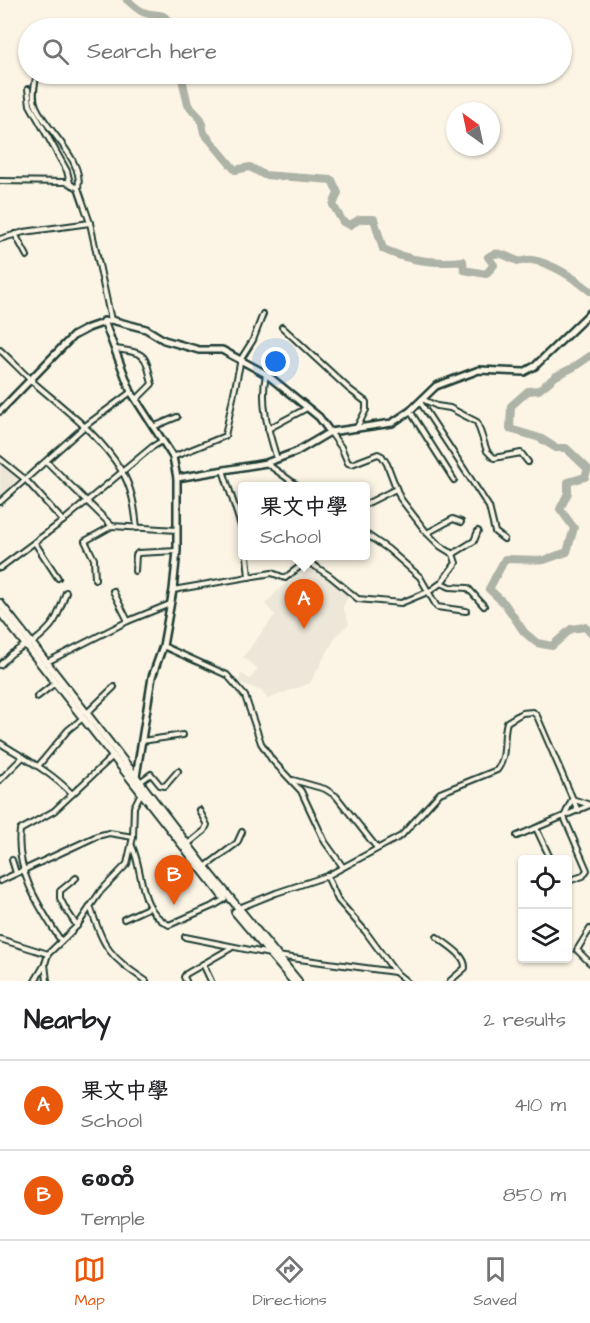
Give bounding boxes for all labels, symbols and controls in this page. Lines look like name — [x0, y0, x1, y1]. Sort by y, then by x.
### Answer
search box — [18, 18, 572, 84]
icon: search — [39, 35, 72, 68]
text: Search here — [87, 36, 217, 67]
north arrow — [446, 102, 500, 156]
your location — [261, 347, 290, 376]
popup — [238, 482, 370, 560]
text: 果文中學 — [260, 492, 348, 523]
text: School — [260, 523, 321, 551]
pin: A — [284, 580, 324, 629]
map controls — [518, 855, 572, 963]
button: locate — [518, 855, 572, 909]
pin: B — [154, 856, 194, 905]
button: layers — [518, 909, 572, 963]
text: Nearby — [24, 1002, 111, 1038]
text: 2 results — [483, 1006, 566, 1034]
text: 果文中學 — [81, 1076, 169, 1107]
text: A — [37, 1091, 50, 1119]
text: 410 m — [514, 1091, 566, 1119]
text: School — [81, 1107, 142, 1135]
text: စေတီ — [81, 1164, 135, 1195]
text: B — [36, 1181, 51, 1209]
text: 850 m — [503, 1181, 566, 1209]
text: Temple — [81, 1205, 145, 1233]
tab: Map — [73, 1253, 106, 1311]
tab: Directions — [253, 1253, 327, 1311]
tab: Saved — [473, 1253, 517, 1311]

